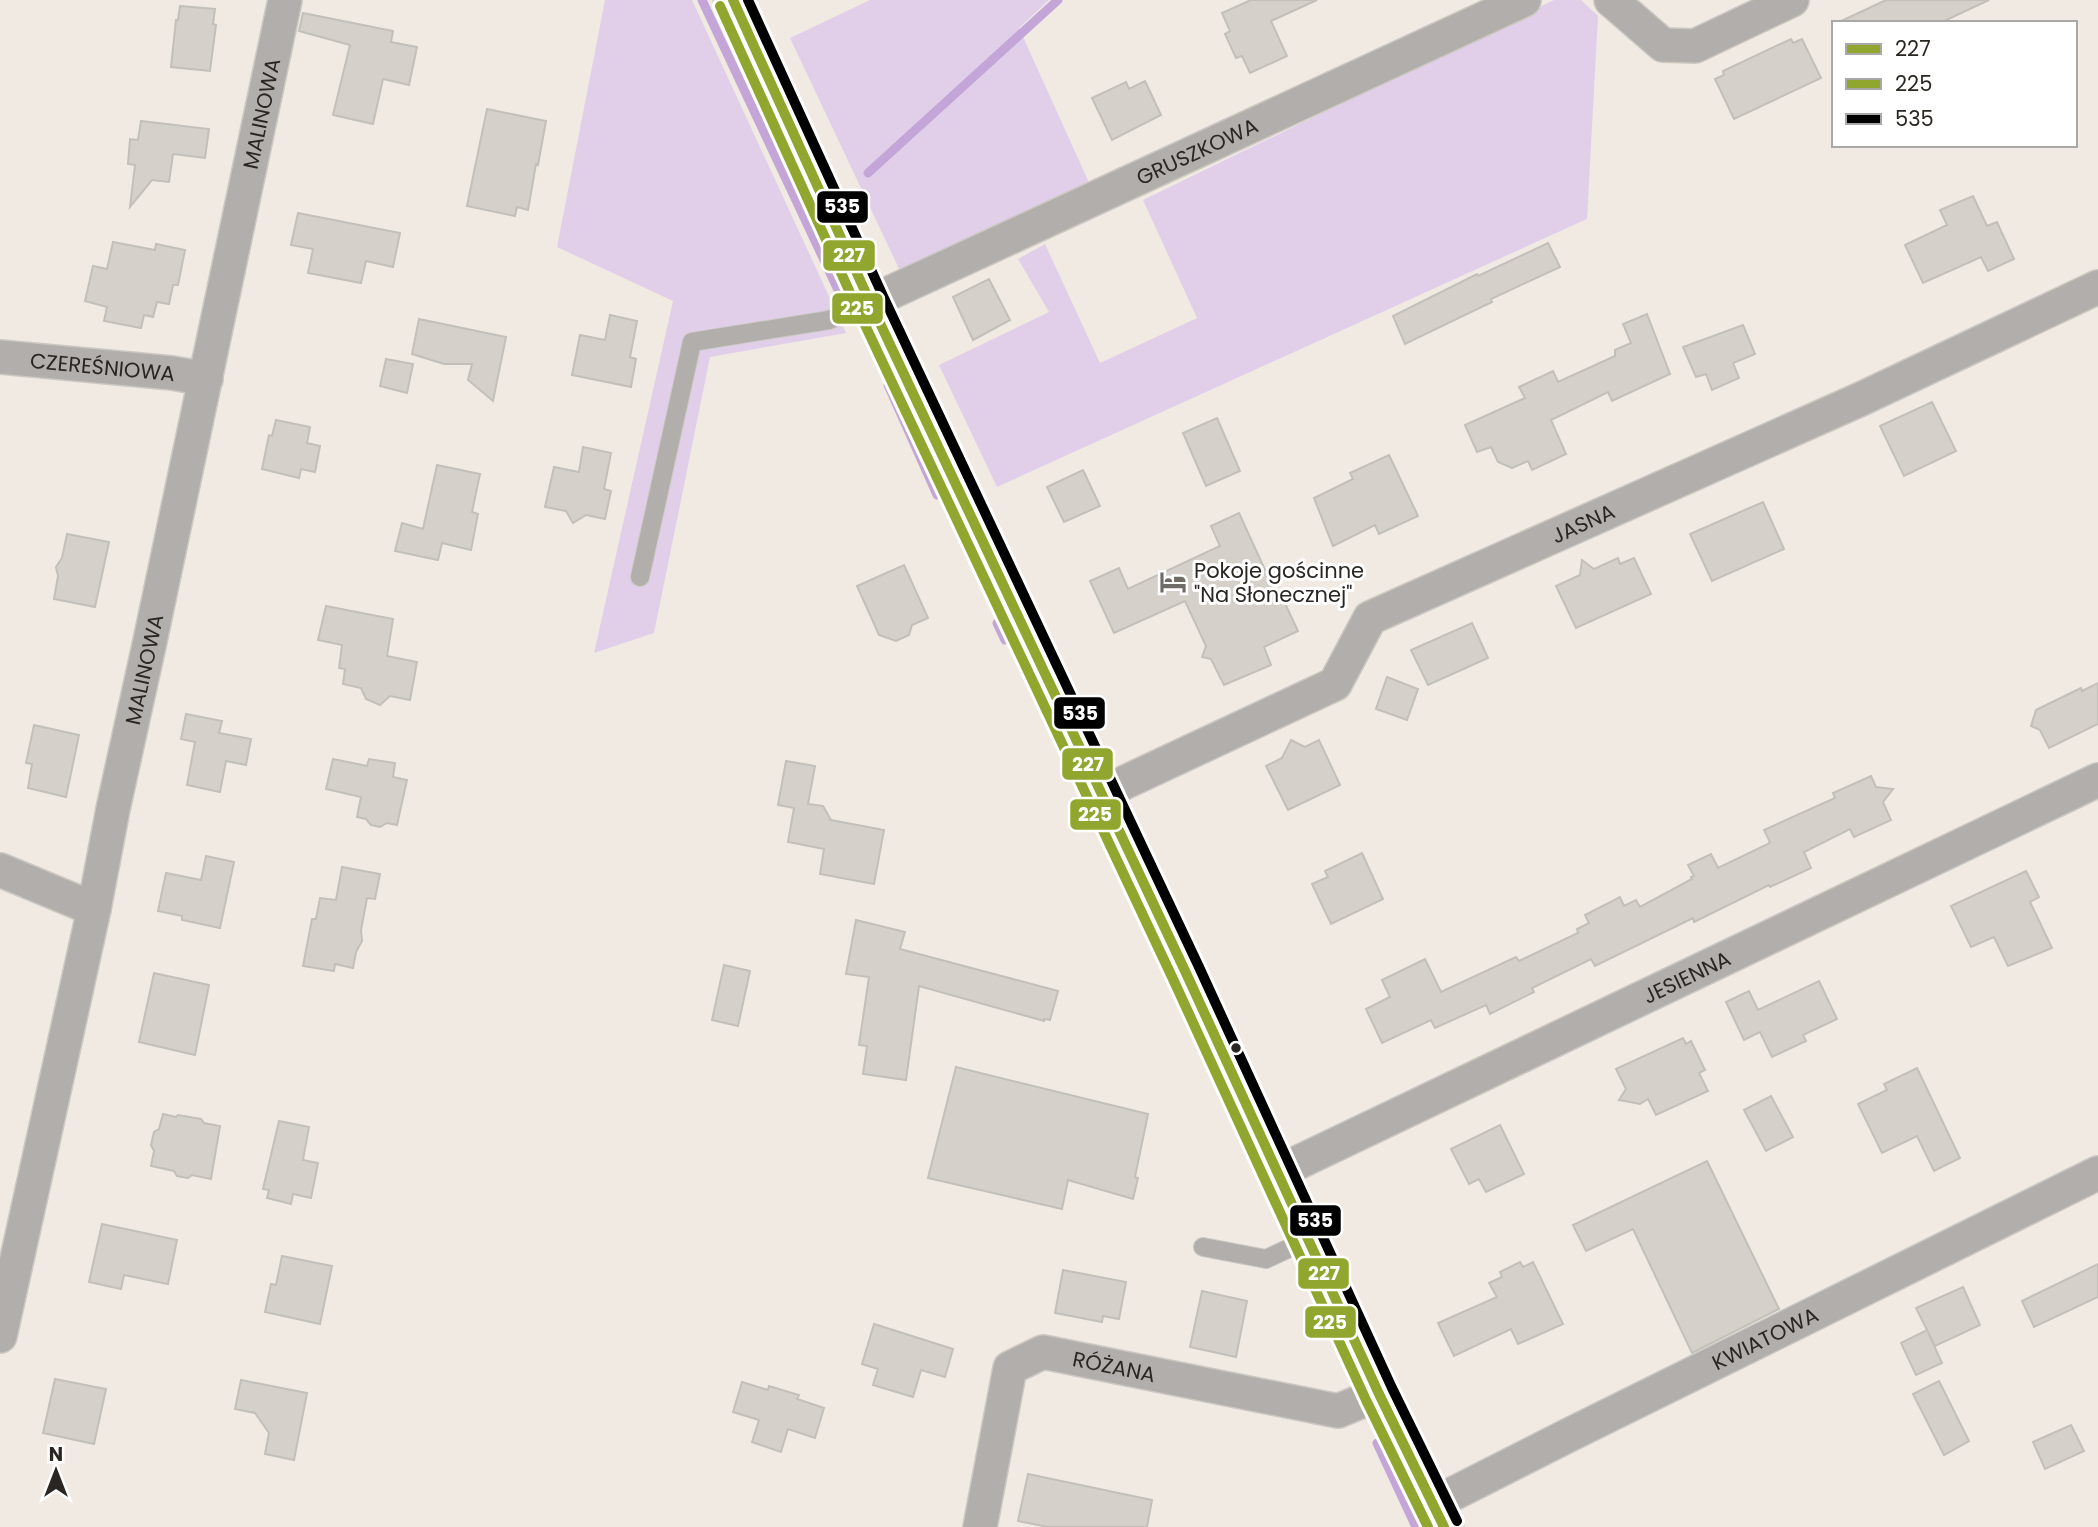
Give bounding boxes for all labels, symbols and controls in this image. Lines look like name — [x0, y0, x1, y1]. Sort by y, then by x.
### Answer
legend — [1832, 21, 2077, 147]
text: 227 — [1895, 34, 1931, 63]
street label: MALINOWA — [235, 56, 287, 172]
text: 225 — [1895, 69, 1932, 98]
text: 535 — [1895, 104, 1934, 133]
street label: GRUSZKOWA — [1131, 110, 1262, 192]
line badge: 535 — [816, 190, 869, 224]
text: 535 — [824, 193, 860, 220]
line badge: 227 — [822, 239, 876, 272]
text: 227 — [833, 242, 865, 269]
line badge: 225 — [831, 292, 884, 325]
text: 225 — [840, 295, 874, 322]
street label: CZEREŚNIOWA — [29, 345, 176, 388]
street label: JASNA — [1547, 496, 1619, 550]
place label: Pokoje gościnne "Na Słonecznej" — [1194, 556, 1364, 609]
hotel icon: Pokoje gościnne "Na Słonecznej" — [1158, 567, 1188, 597]
street label: MALINOWA — [118, 611, 170, 727]
line badge: 535 — [1053, 696, 1106, 730]
text: 535 — [1062, 700, 1098, 727]
line badge: 227 — [1061, 747, 1114, 781]
text: 227 — [1072, 751, 1104, 778]
line badge: 225 — [1069, 798, 1122, 831]
text: 225 — [1078, 801, 1112, 828]
street label: JESIENNA — [1638, 943, 1735, 1010]
unlabelled marker — [1229, 1041, 1243, 1055]
line badge: 535 — [1289, 1204, 1342, 1237]
text: 535 — [1297, 1207, 1333, 1234]
line badge: 227 — [1297, 1257, 1350, 1290]
text: 227 — [1308, 1260, 1340, 1287]
street label: KWIATOWA — [1707, 1300, 1823, 1377]
line badge: 225 — [1304, 1305, 1357, 1339]
text: 225 — [1313, 1309, 1347, 1336]
street label: RÓŻANA — [1070, 1344, 1158, 1389]
north arrow — [21, 1436, 91, 1506]
text: N — [49, 1441, 63, 1468]

